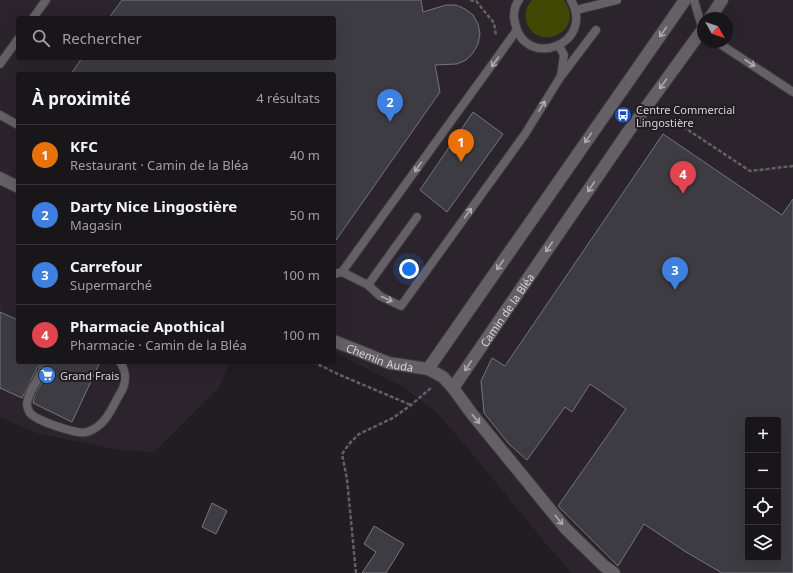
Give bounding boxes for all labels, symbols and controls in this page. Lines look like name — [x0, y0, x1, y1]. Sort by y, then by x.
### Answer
north arrow — [697, 12, 733, 48]
search box — [16, 16, 336, 60]
one-way arrow — [659, 26, 667, 37]
icon: search — [30, 27, 52, 49]
text: Rechercher — [62, 28, 142, 48]
one-way arrow — [490, 56, 499, 67]
one-way arrow — [744, 60, 756, 68]
one-way arrow — [659, 79, 667, 90]
text: À proximité — [32, 87, 131, 110]
text: 4 résultats — [256, 89, 320, 107]
pin: 2 — [377, 89, 403, 122]
one-way arrow — [538, 101, 546, 112]
place label: Centre Commercial Lingostière — [636, 102, 735, 130]
bus stop icon: Centre Commercial Lingostière — [613, 105, 633, 125]
pin: 1 — [448, 129, 474, 162]
one-way arrow — [584, 133, 592, 144]
text: KFC — [70, 136, 98, 156]
text: 1 — [41, 146, 49, 164]
text: 40 m — [290, 146, 320, 164]
text: Restaurant · Camin de la Bléa — [70, 156, 249, 174]
one-way arrow — [414, 161, 422, 172]
pin: 4 — [670, 161, 696, 194]
one-way arrow — [586, 182, 595, 193]
text: Darty Nice Lingostière — [70, 196, 237, 216]
text: 2 — [41, 206, 49, 224]
text: 50 m — [290, 206, 320, 224]
one-way arrow — [464, 208, 472, 219]
text: Magasin — [70, 216, 122, 234]
one-way arrow — [545, 241, 553, 253]
text: Carrefour — [70, 256, 142, 276]
pin: 3 — [662, 257, 688, 290]
your location — [399, 259, 419, 279]
one-way arrow — [496, 260, 504, 271]
text: 3 — [41, 266, 49, 284]
text: 100 m — [282, 266, 320, 284]
street label: Camin de la Bléa — [476, 270, 537, 349]
text: Supermarché — [70, 276, 152, 294]
one-way arrow — [380, 296, 392, 303]
text: Pharmacie Apothical — [70, 316, 225, 336]
text: 4 — [41, 326, 49, 344]
text: 100 m — [282, 326, 320, 344]
text: Pharmacie · Camin de la Bléa — [70, 336, 247, 354]
street label: Chemin Auda — [344, 339, 414, 374]
one-way arrow — [464, 360, 472, 371]
supermarket icon: Grand Frais — [37, 365, 57, 385]
place label: Grand Frais — [60, 368, 119, 383]
one-way arrow — [471, 414, 480, 425]
map controls — [745, 417, 781, 561]
button: + — [745, 417, 781, 453]
button: − — [745, 453, 781, 489]
button: locate — [745, 489, 781, 525]
one-way arrow — [554, 514, 563, 525]
button: layers — [745, 525, 781, 561]

